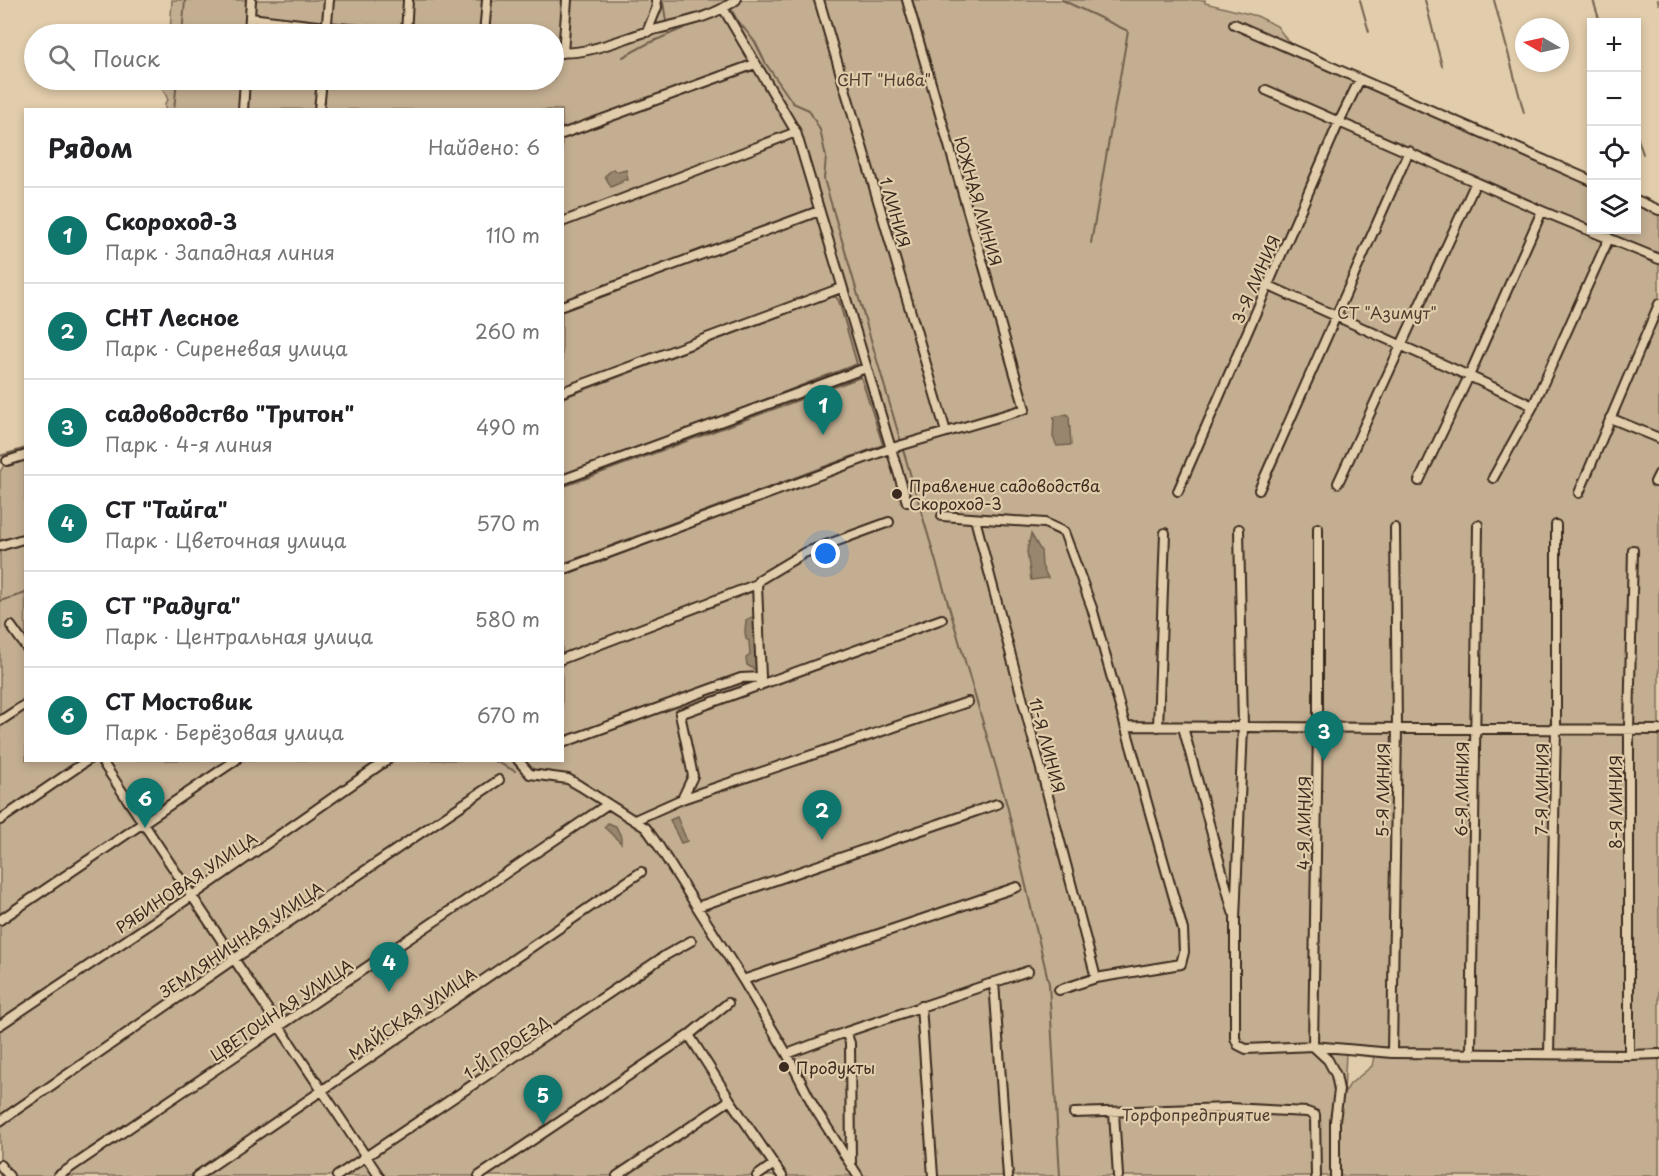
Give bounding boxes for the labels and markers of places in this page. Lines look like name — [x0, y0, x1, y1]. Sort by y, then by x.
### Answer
pin: 1 — [804, 386, 842, 435]
place label: Правление садоводства Скороход-3 — [909, 473, 1100, 515]
marker: Правление садоводства Скороход-3 — [890, 487, 904, 501]
pin: 3 — [1304, 712, 1344, 761]
pin: 6 — [126, 778, 164, 828]
pin: 2 — [802, 790, 842, 840]
pin: 4 — [370, 942, 408, 992]
place label: Продукты — [796, 1055, 875, 1079]
marker: Продукты — [777, 1060, 791, 1074]
pin: 5 — [524, 1076, 562, 1125]

